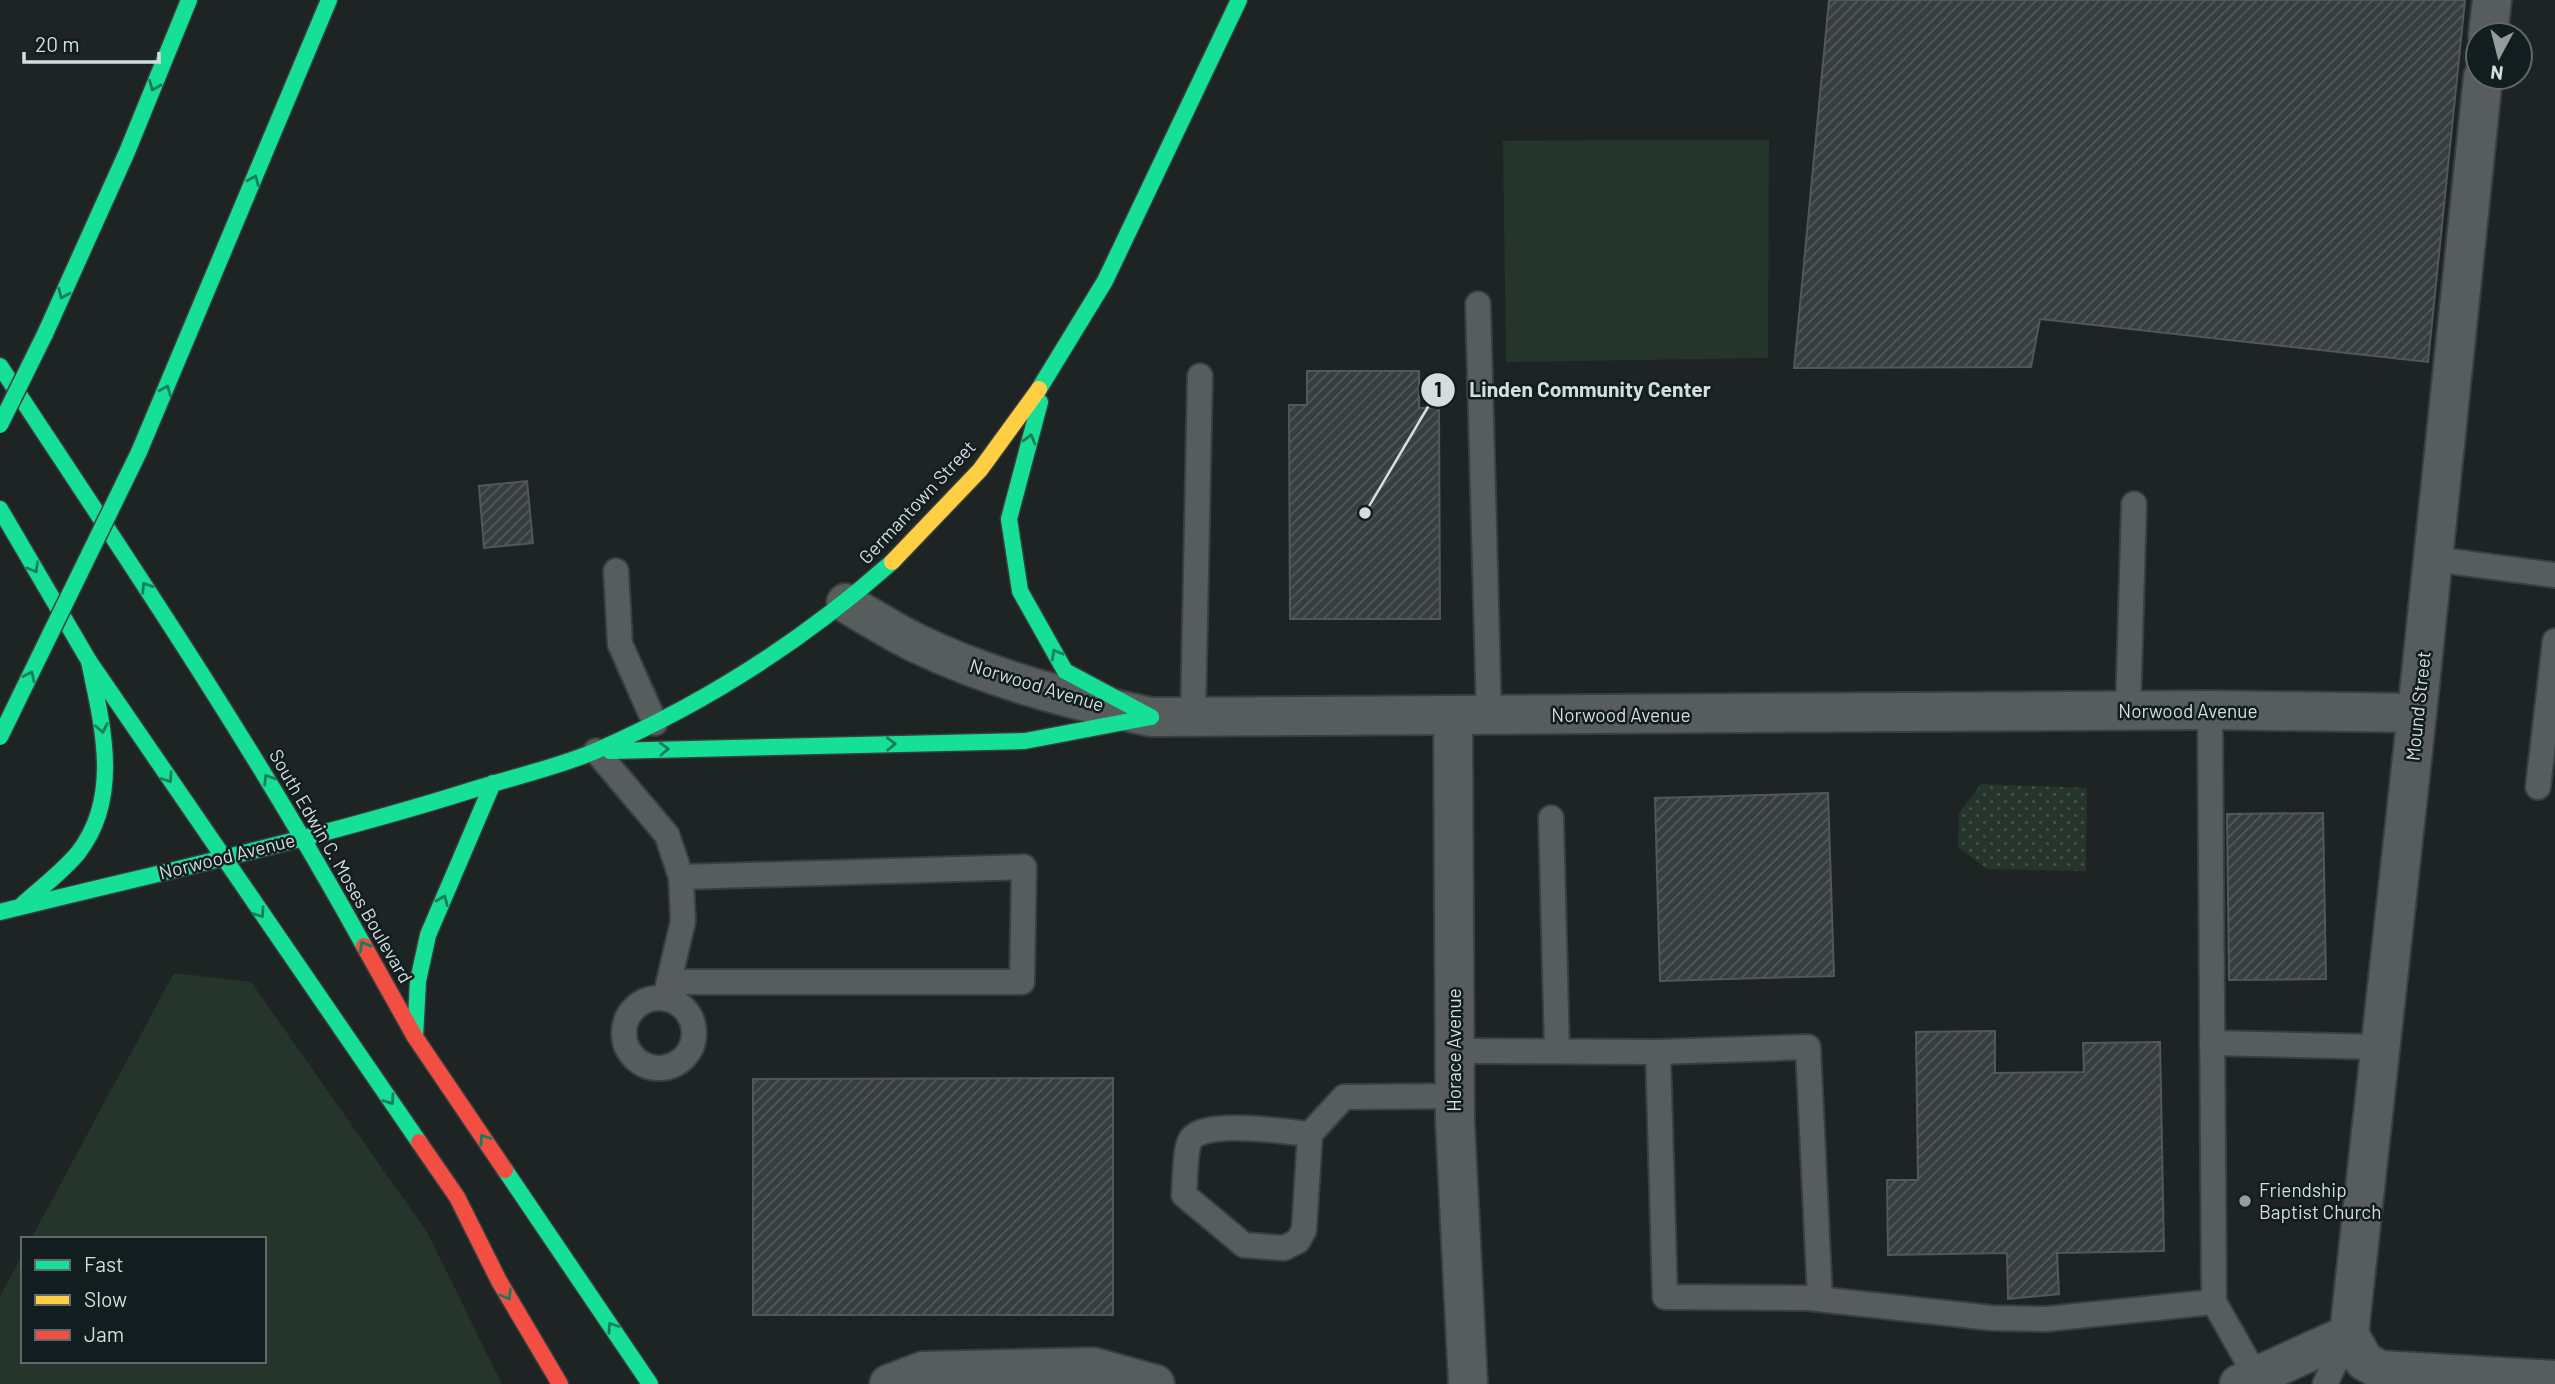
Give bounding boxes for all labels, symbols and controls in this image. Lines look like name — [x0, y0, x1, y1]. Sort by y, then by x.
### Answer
scale bar — [24, 21, 159, 65]
north arrow — [2464, 21, 2534, 91]
text: 20 m — [35, 31, 80, 56]
text: N — [2489, 61, 2505, 86]
one-way arrow — [149, 79, 163, 91]
one-way arrow — [245, 174, 259, 186]
one-way arrow — [57, 287, 71, 299]
callout: Linden Community Center — [1420, 369, 1725, 411]
text: 1 — [1434, 376, 1442, 401]
text: Linden Community Center — [1469, 376, 1711, 401]
one-way arrow — [157, 384, 171, 396]
one-way arrow — [1022, 433, 1036, 445]
street label: Germantown Street — [853, 435, 980, 568]
one-way arrow — [26, 560, 39, 573]
one-way arrow — [142, 581, 155, 594]
one-way arrow — [1050, 648, 1064, 661]
street label: Mound Street — [2400, 650, 2435, 762]
street label: Norwood Avenue — [967, 653, 1107, 716]
one-way arrow — [22, 671, 36, 683]
street label: Norwood Avenue — [2118, 699, 2258, 722]
street label: Norwood Avenue — [1551, 703, 1691, 726]
one-way arrow — [94, 722, 109, 734]
one-way arrow — [887, 736, 897, 752]
one-way arrow — [659, 742, 670, 757]
street label: South Edwin C. Moses Boulevard — [265, 745, 418, 987]
one-way arrow — [160, 771, 173, 784]
one-way arrow — [263, 774, 276, 787]
street label: Norwood Avenue — [157, 828, 297, 884]
one-way arrow — [434, 894, 448, 906]
one-way arrow — [252, 905, 264, 918]
one-way arrow — [359, 941, 372, 953]
street label: Horace Avenue — [1442, 988, 1465, 1112]
one-way arrow — [382, 1092, 394, 1105]
one-way arrow — [480, 1134, 492, 1147]
place label: Friendship Baptist Church — [2259, 1178, 2382, 1223]
marker: Friendship Baptist Church — [2237, 1193, 2253, 1209]
legend — [21, 1237, 266, 1363]
text: Fast — [84, 1251, 124, 1276]
text: Slow — [84, 1286, 127, 1311]
one-way arrow — [499, 1287, 512, 1300]
text: Jam — [84, 1321, 124, 1346]
one-way arrow — [607, 1322, 620, 1335]

